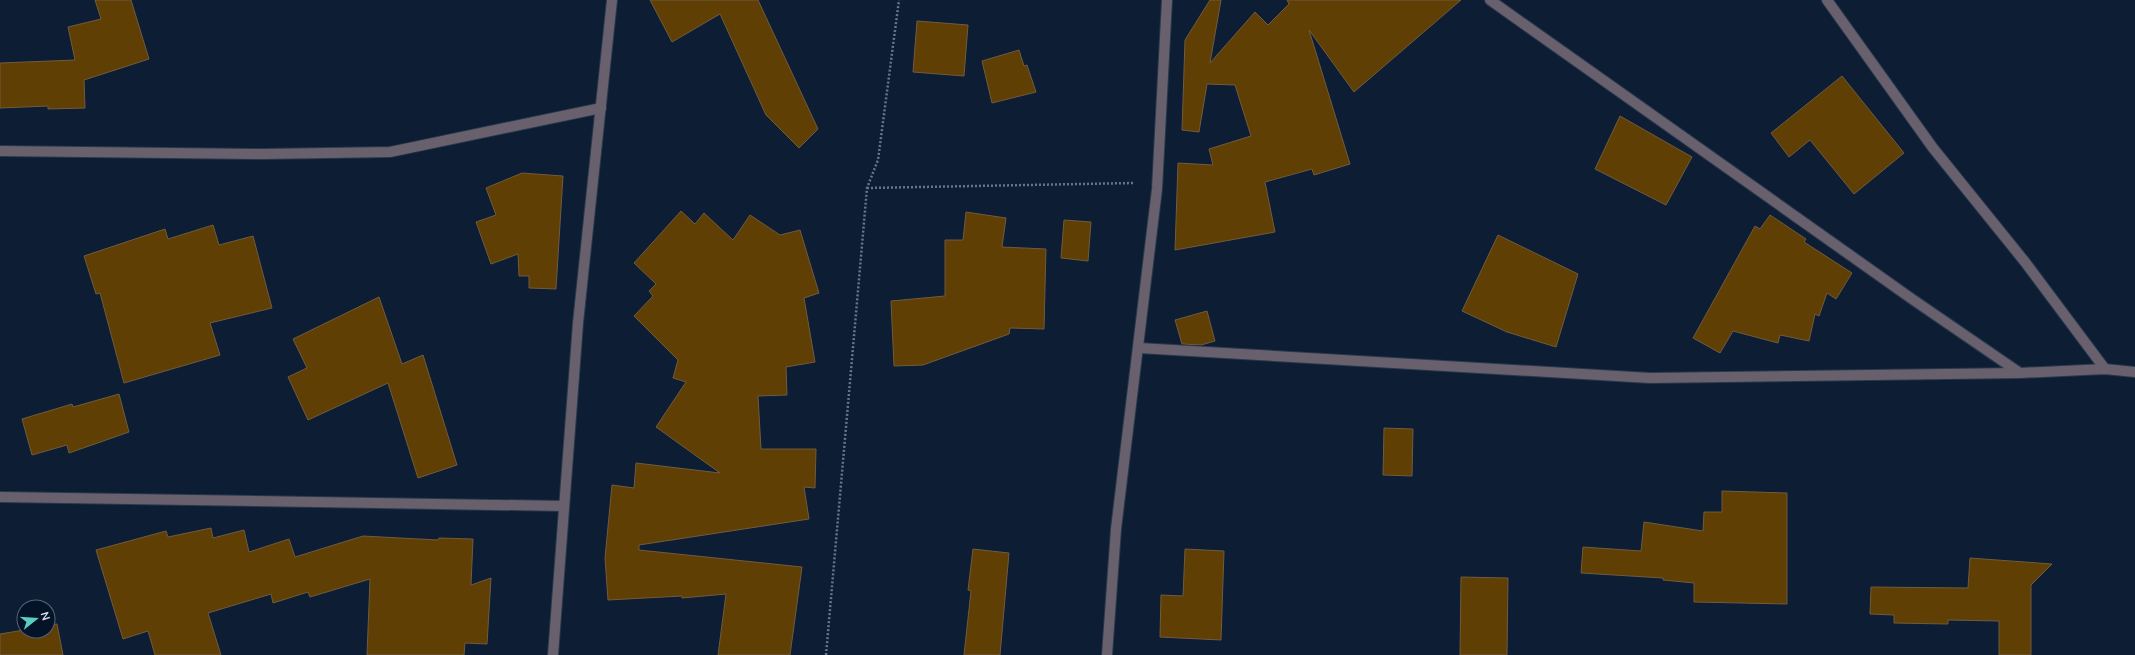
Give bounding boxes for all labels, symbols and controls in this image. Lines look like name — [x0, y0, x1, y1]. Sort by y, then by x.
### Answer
north arrow — [16, 599, 56, 639]
text: N — [38, 610, 53, 622]

